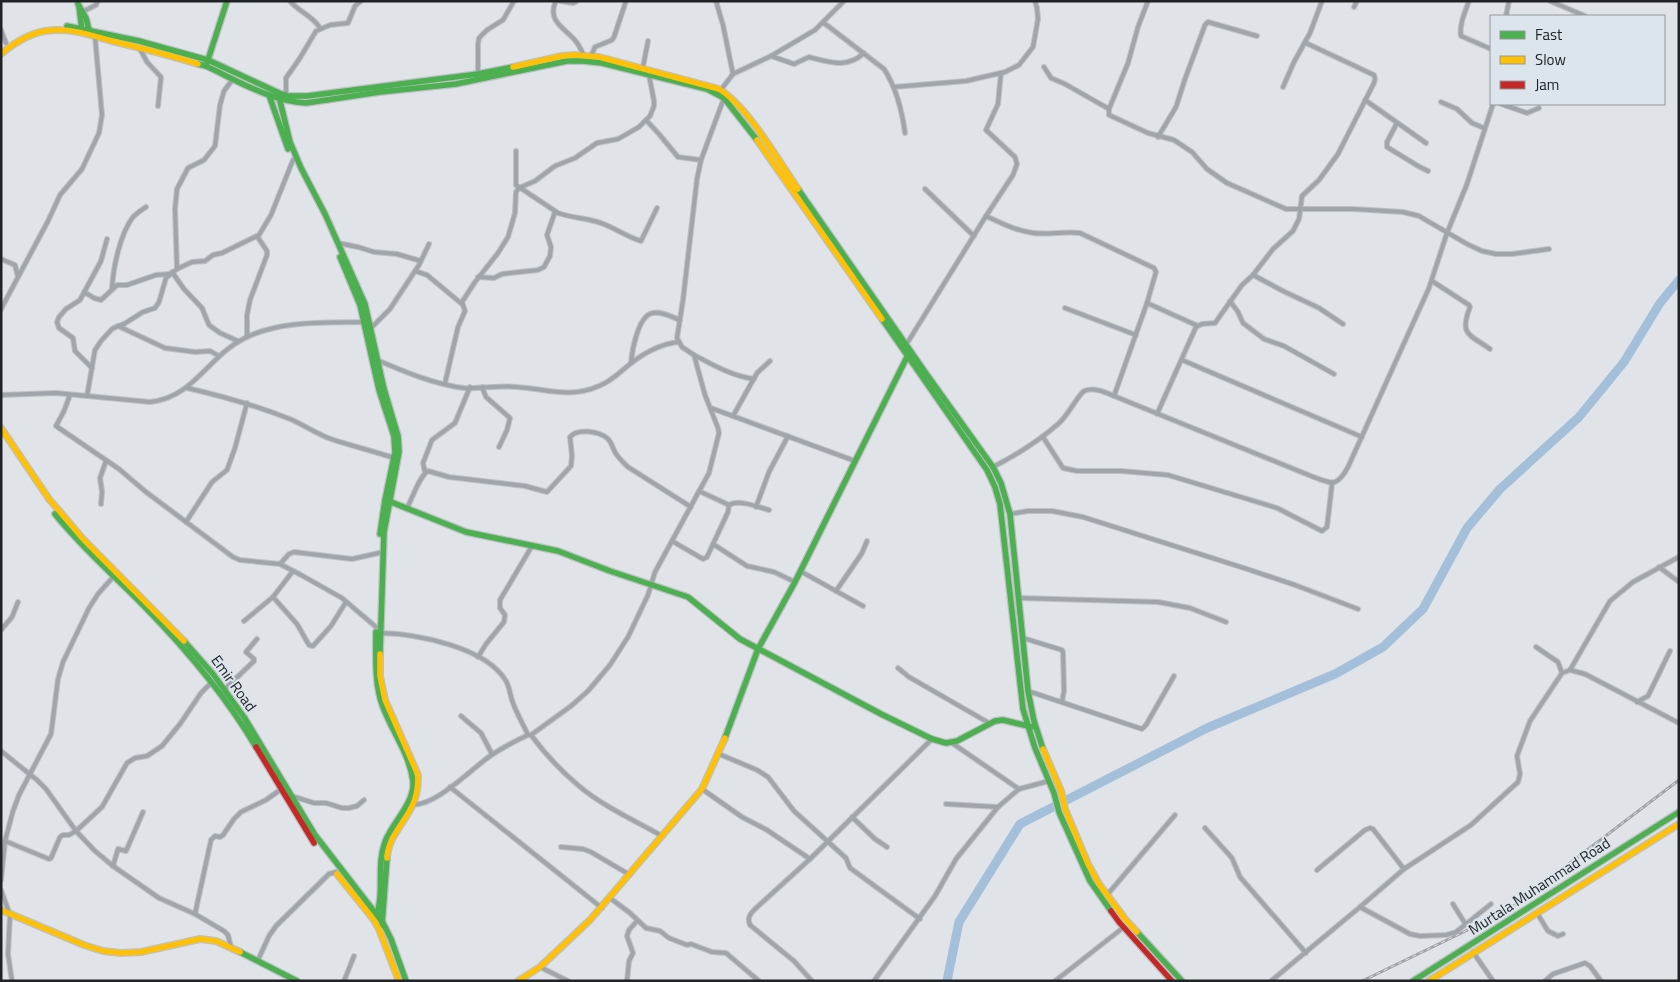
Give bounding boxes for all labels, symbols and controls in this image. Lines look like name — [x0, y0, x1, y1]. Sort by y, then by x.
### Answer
legend — [1490, 15, 1665, 105]
text: Fast — [1535, 23, 1563, 46]
text: Slow — [1535, 48, 1566, 71]
text: Jam — [1535, 73, 1559, 96]
street label: Emir Road — [206, 650, 262, 716]
street label: Murtala Muhammad Road — [1463, 831, 1615, 941]

